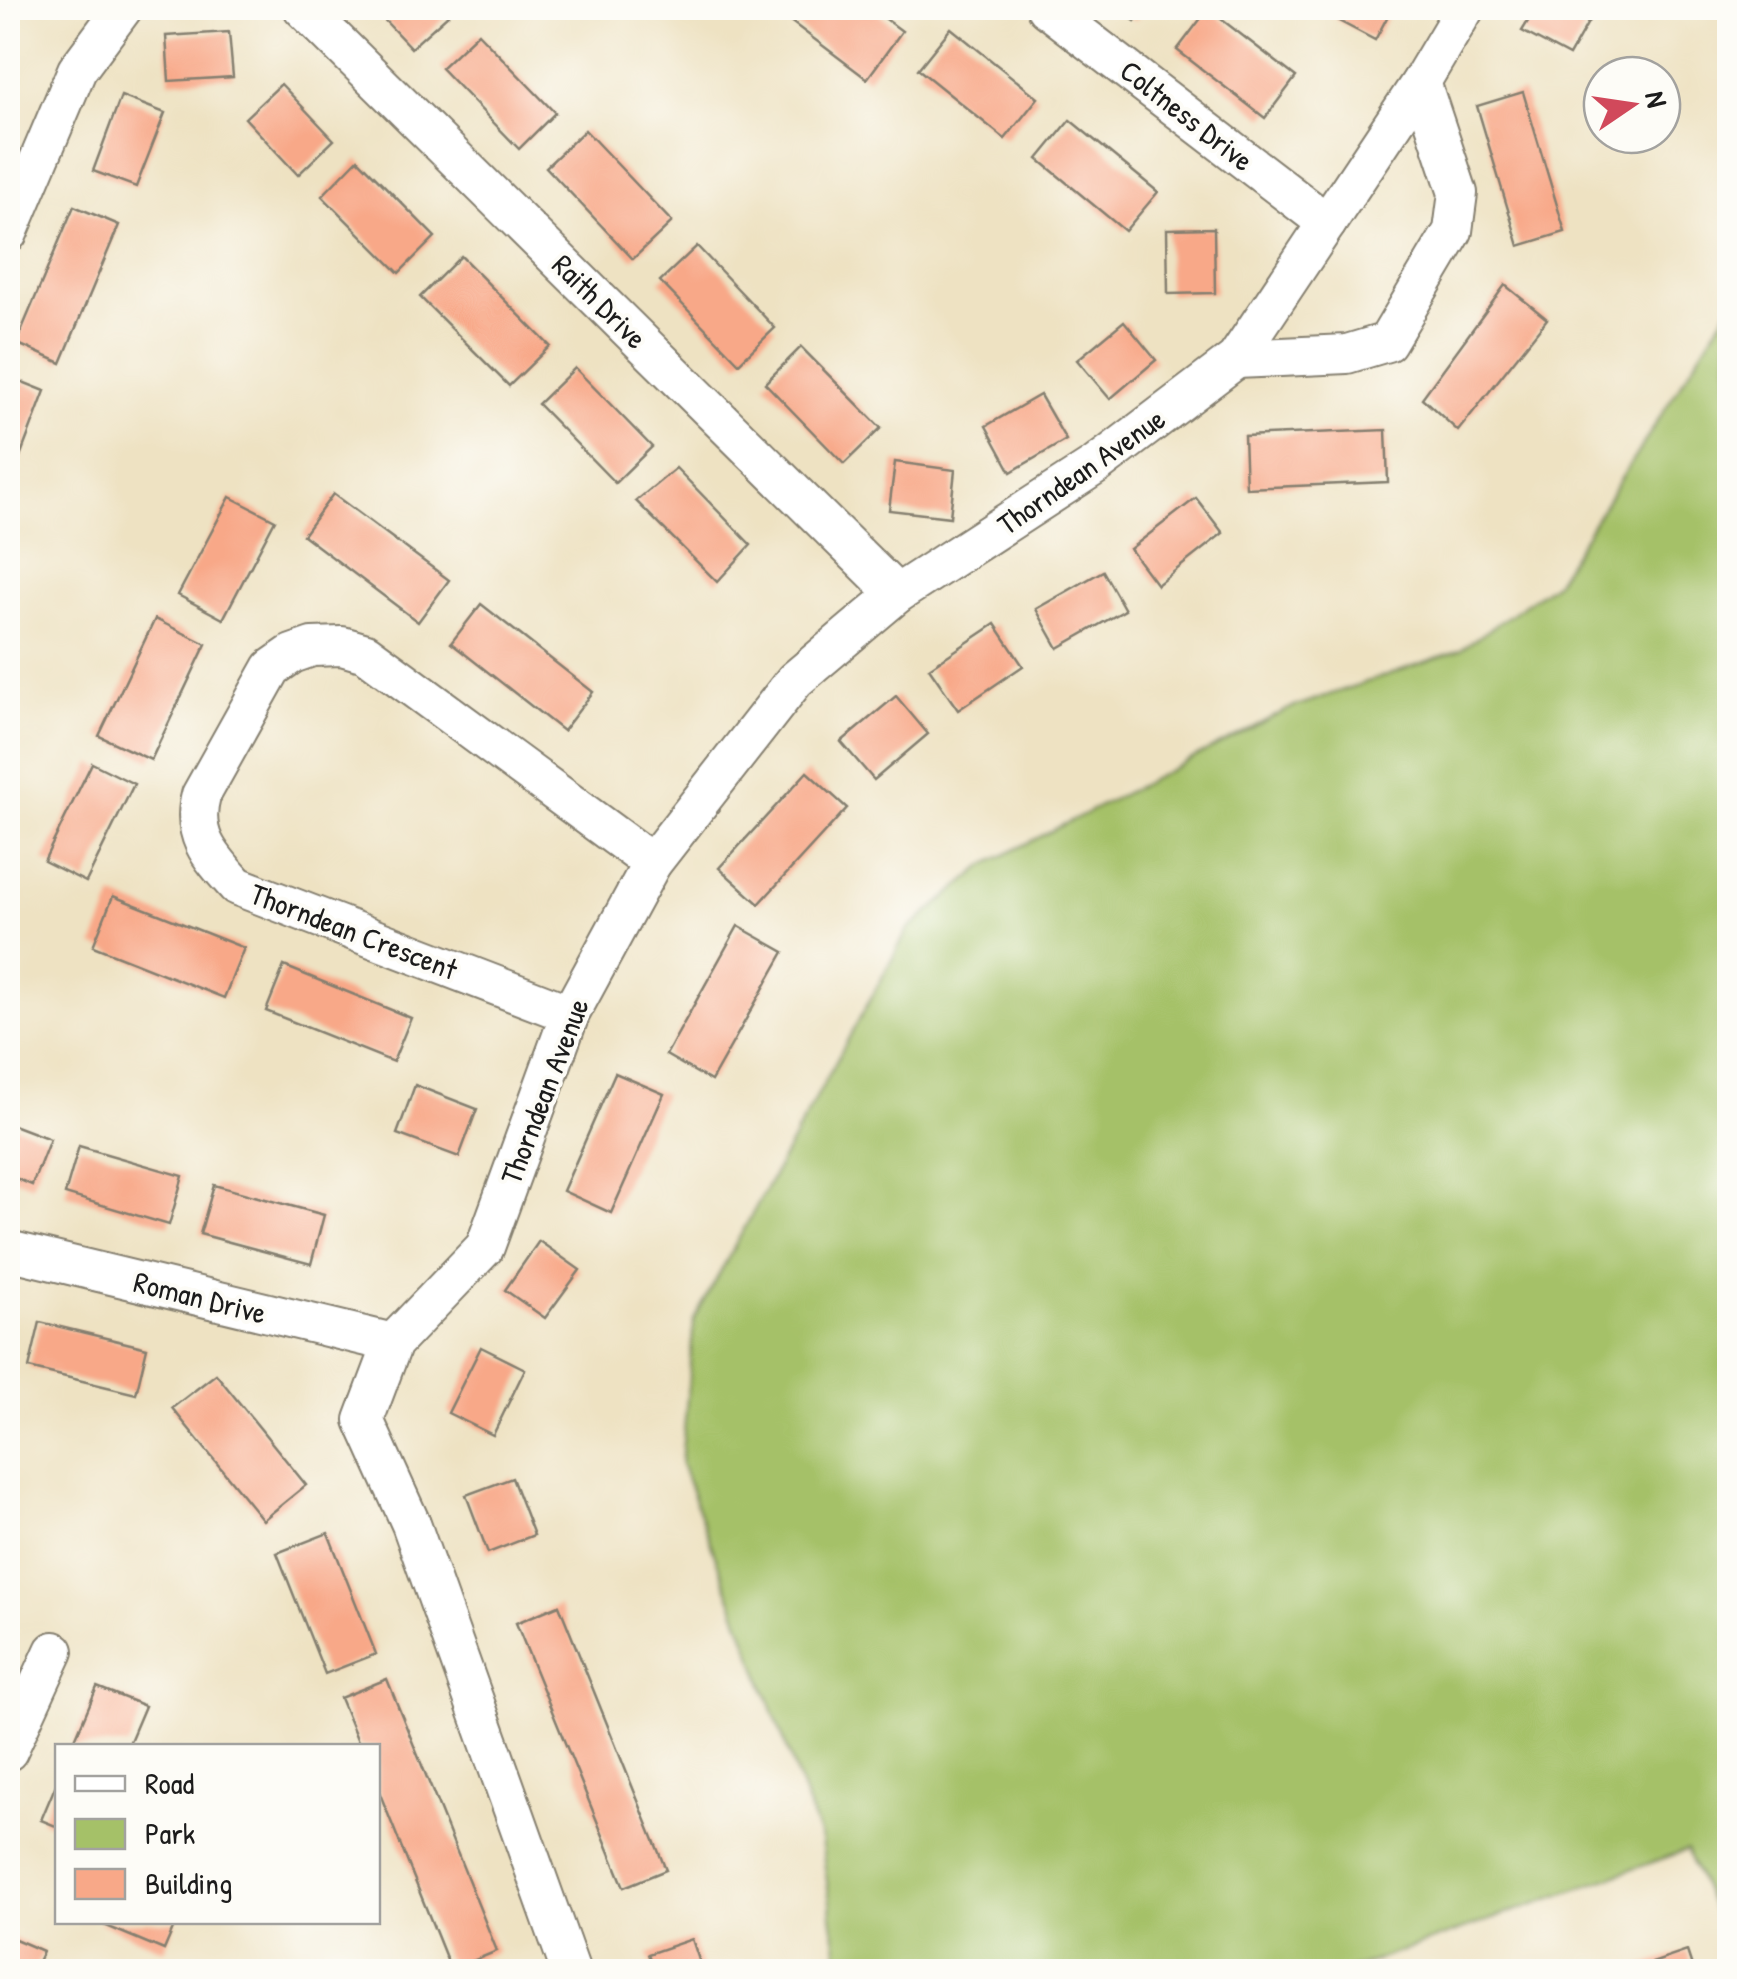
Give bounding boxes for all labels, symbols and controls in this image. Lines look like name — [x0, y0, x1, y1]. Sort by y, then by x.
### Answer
street label: Coltness Drive — [1112, 50, 1262, 180]
north arrow — [1582, 55, 1682, 155]
text: N — [1636, 88, 1677, 111]
street label: Raith Drive — [544, 245, 656, 357]
street label: Thorndean Avenue — [989, 398, 1173, 544]
street label: Thorndean Crescent — [245, 873, 464, 989]
street label: Thorndean Avenue — [490, 992, 598, 1190]
street label: Roman Drive — [130, 1261, 270, 1333]
legend — [55, 1744, 380, 1924]
text: Road — [145, 1763, 194, 1803]
text: Park — [145, 1813, 195, 1853]
text: Building — [145, 1863, 232, 1903]

